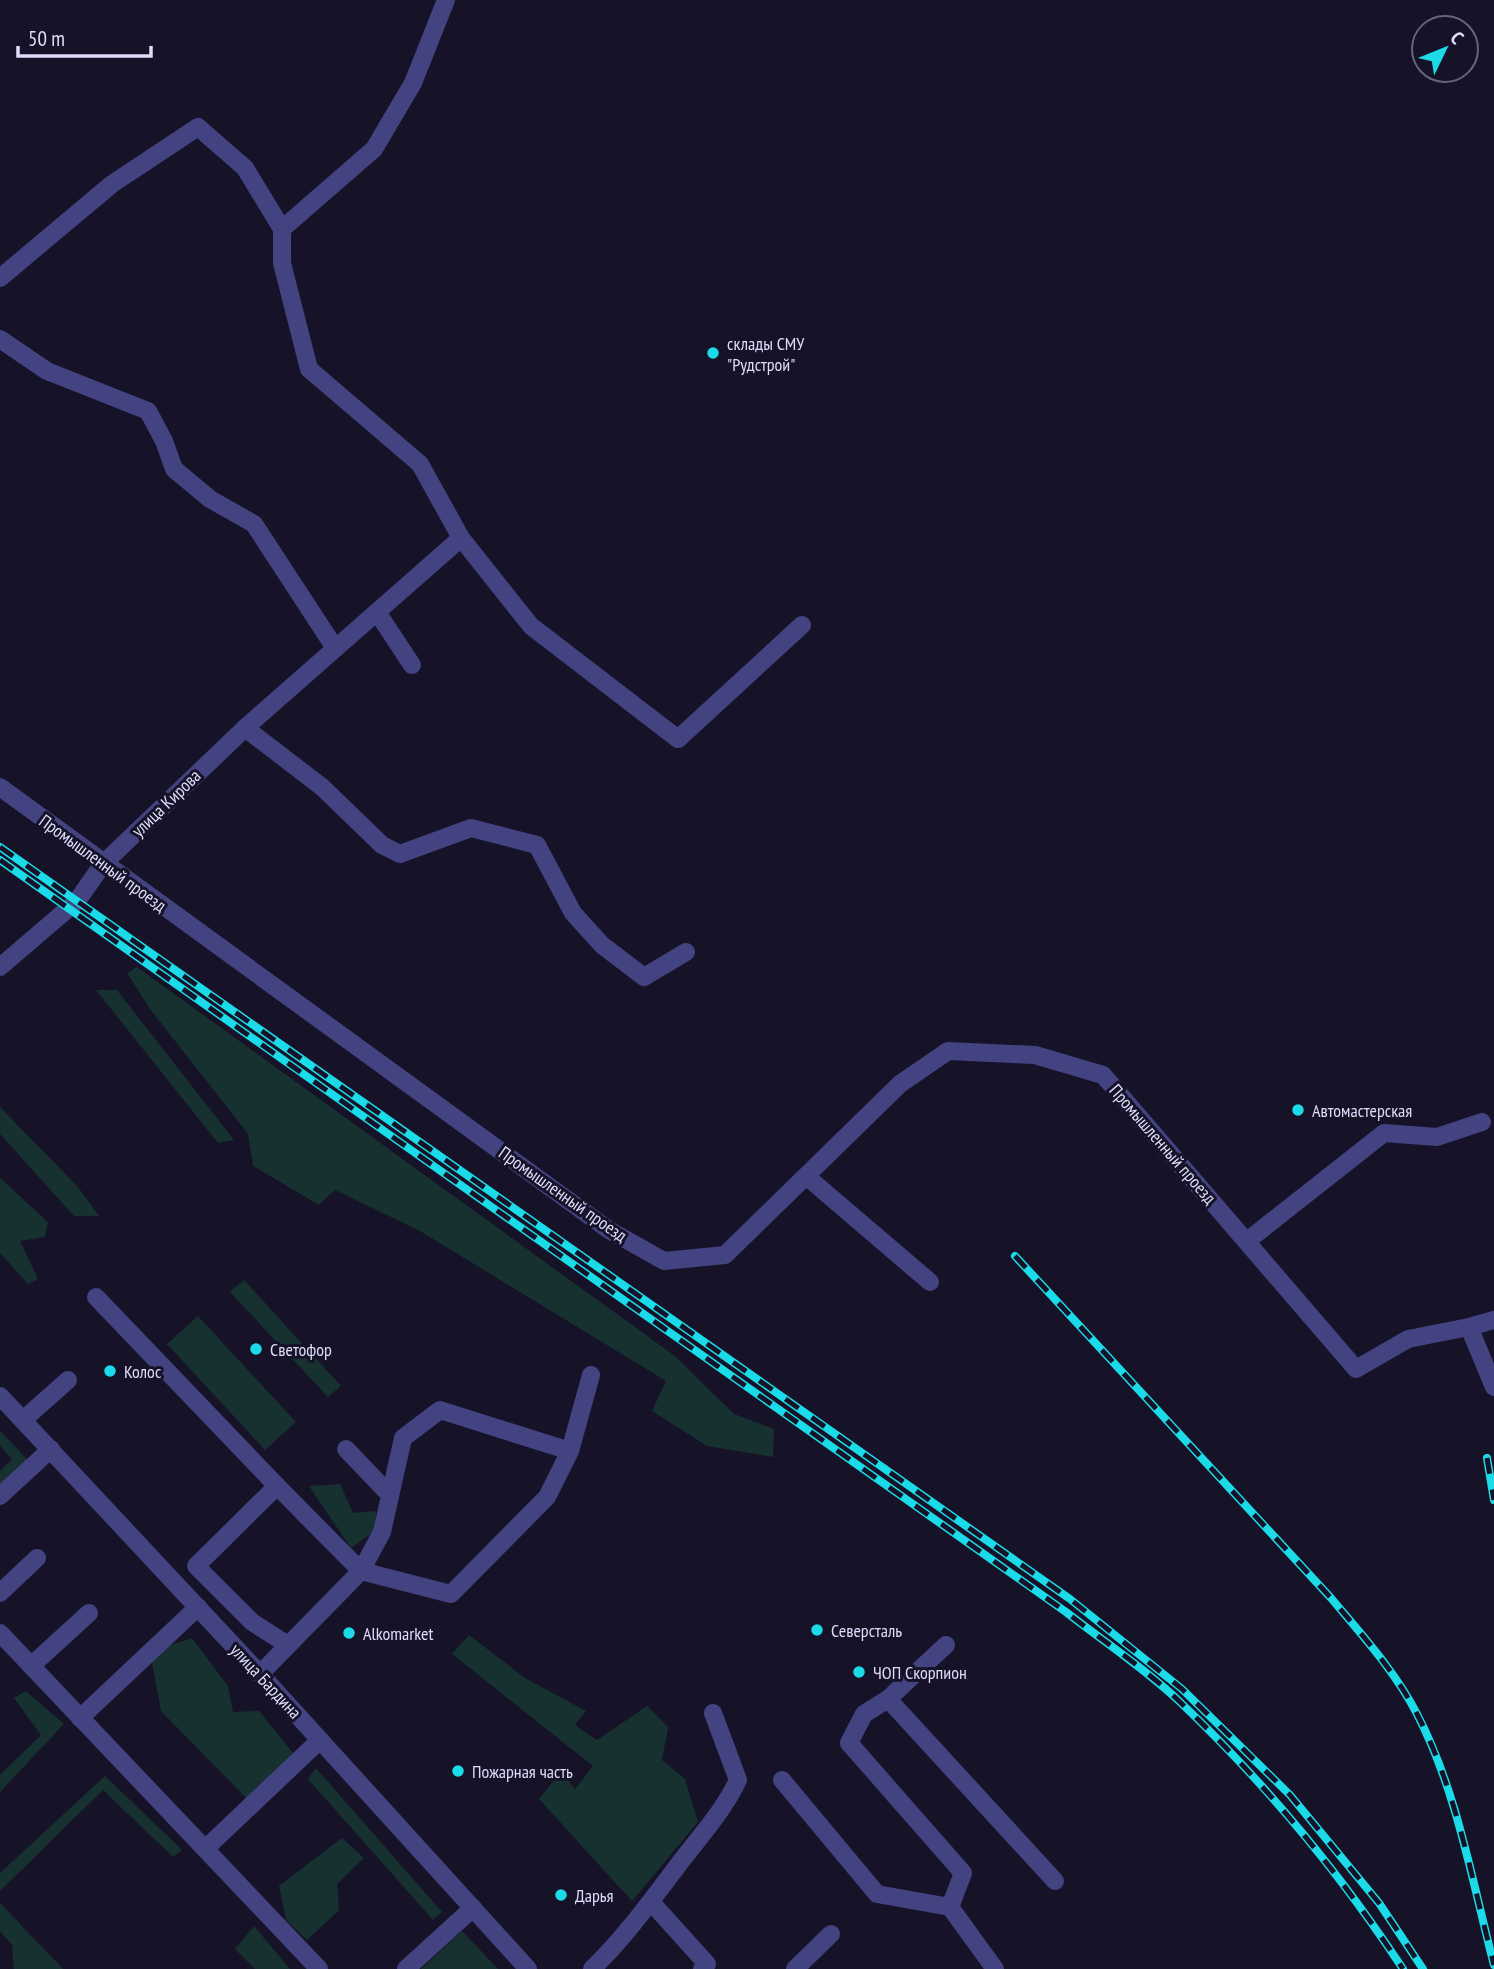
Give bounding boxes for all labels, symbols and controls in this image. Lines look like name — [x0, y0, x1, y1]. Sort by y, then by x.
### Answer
scale bar — [18, 14, 150, 58]
north arrow — [1410, 14, 1480, 84]
text: 50 m — [28, 25, 65, 52]
text: С — [1446, 26, 1469, 49]
place label: склады СМУ "Рудстрой" — [727, 332, 805, 376]
marker: склады СМУ "Рудстрой" — [705, 345, 721, 361]
street label: улица Кирова — [127, 764, 205, 842]
street label: Промышленный проезд — [35, 809, 171, 917]
street label: Промышленный проезд — [1105, 1079, 1221, 1209]
place label: Автомастерская — [1312, 1099, 1412, 1122]
marker: Автомастерская — [1290, 1102, 1306, 1118]
street label: Промышленный проезд — [494, 1141, 632, 1247]
place label: Светофор — [270, 1338, 332, 1361]
marker: Светофор — [248, 1341, 264, 1357]
place label: Колос — [124, 1360, 162, 1383]
marker: Колос — [102, 1363, 118, 1379]
place label: Северсталь — [831, 1619, 902, 1642]
place label: Alkomarket — [363, 1622, 433, 1645]
marker: Северсталь — [809, 1622, 825, 1638]
marker: Alkomarket — [341, 1625, 357, 1641]
street label: улица Бардина — [225, 1639, 307, 1723]
place label: ЧОП Скорпион — [873, 1661, 967, 1684]
marker: ЧОП Скорпион — [851, 1664, 867, 1680]
place label: Пожарная часть — [472, 1760, 573, 1783]
marker: Пожарная часть — [450, 1763, 466, 1779]
place label: Дарья — [575, 1884, 614, 1907]
marker: Дарья — [553, 1887, 569, 1903]

